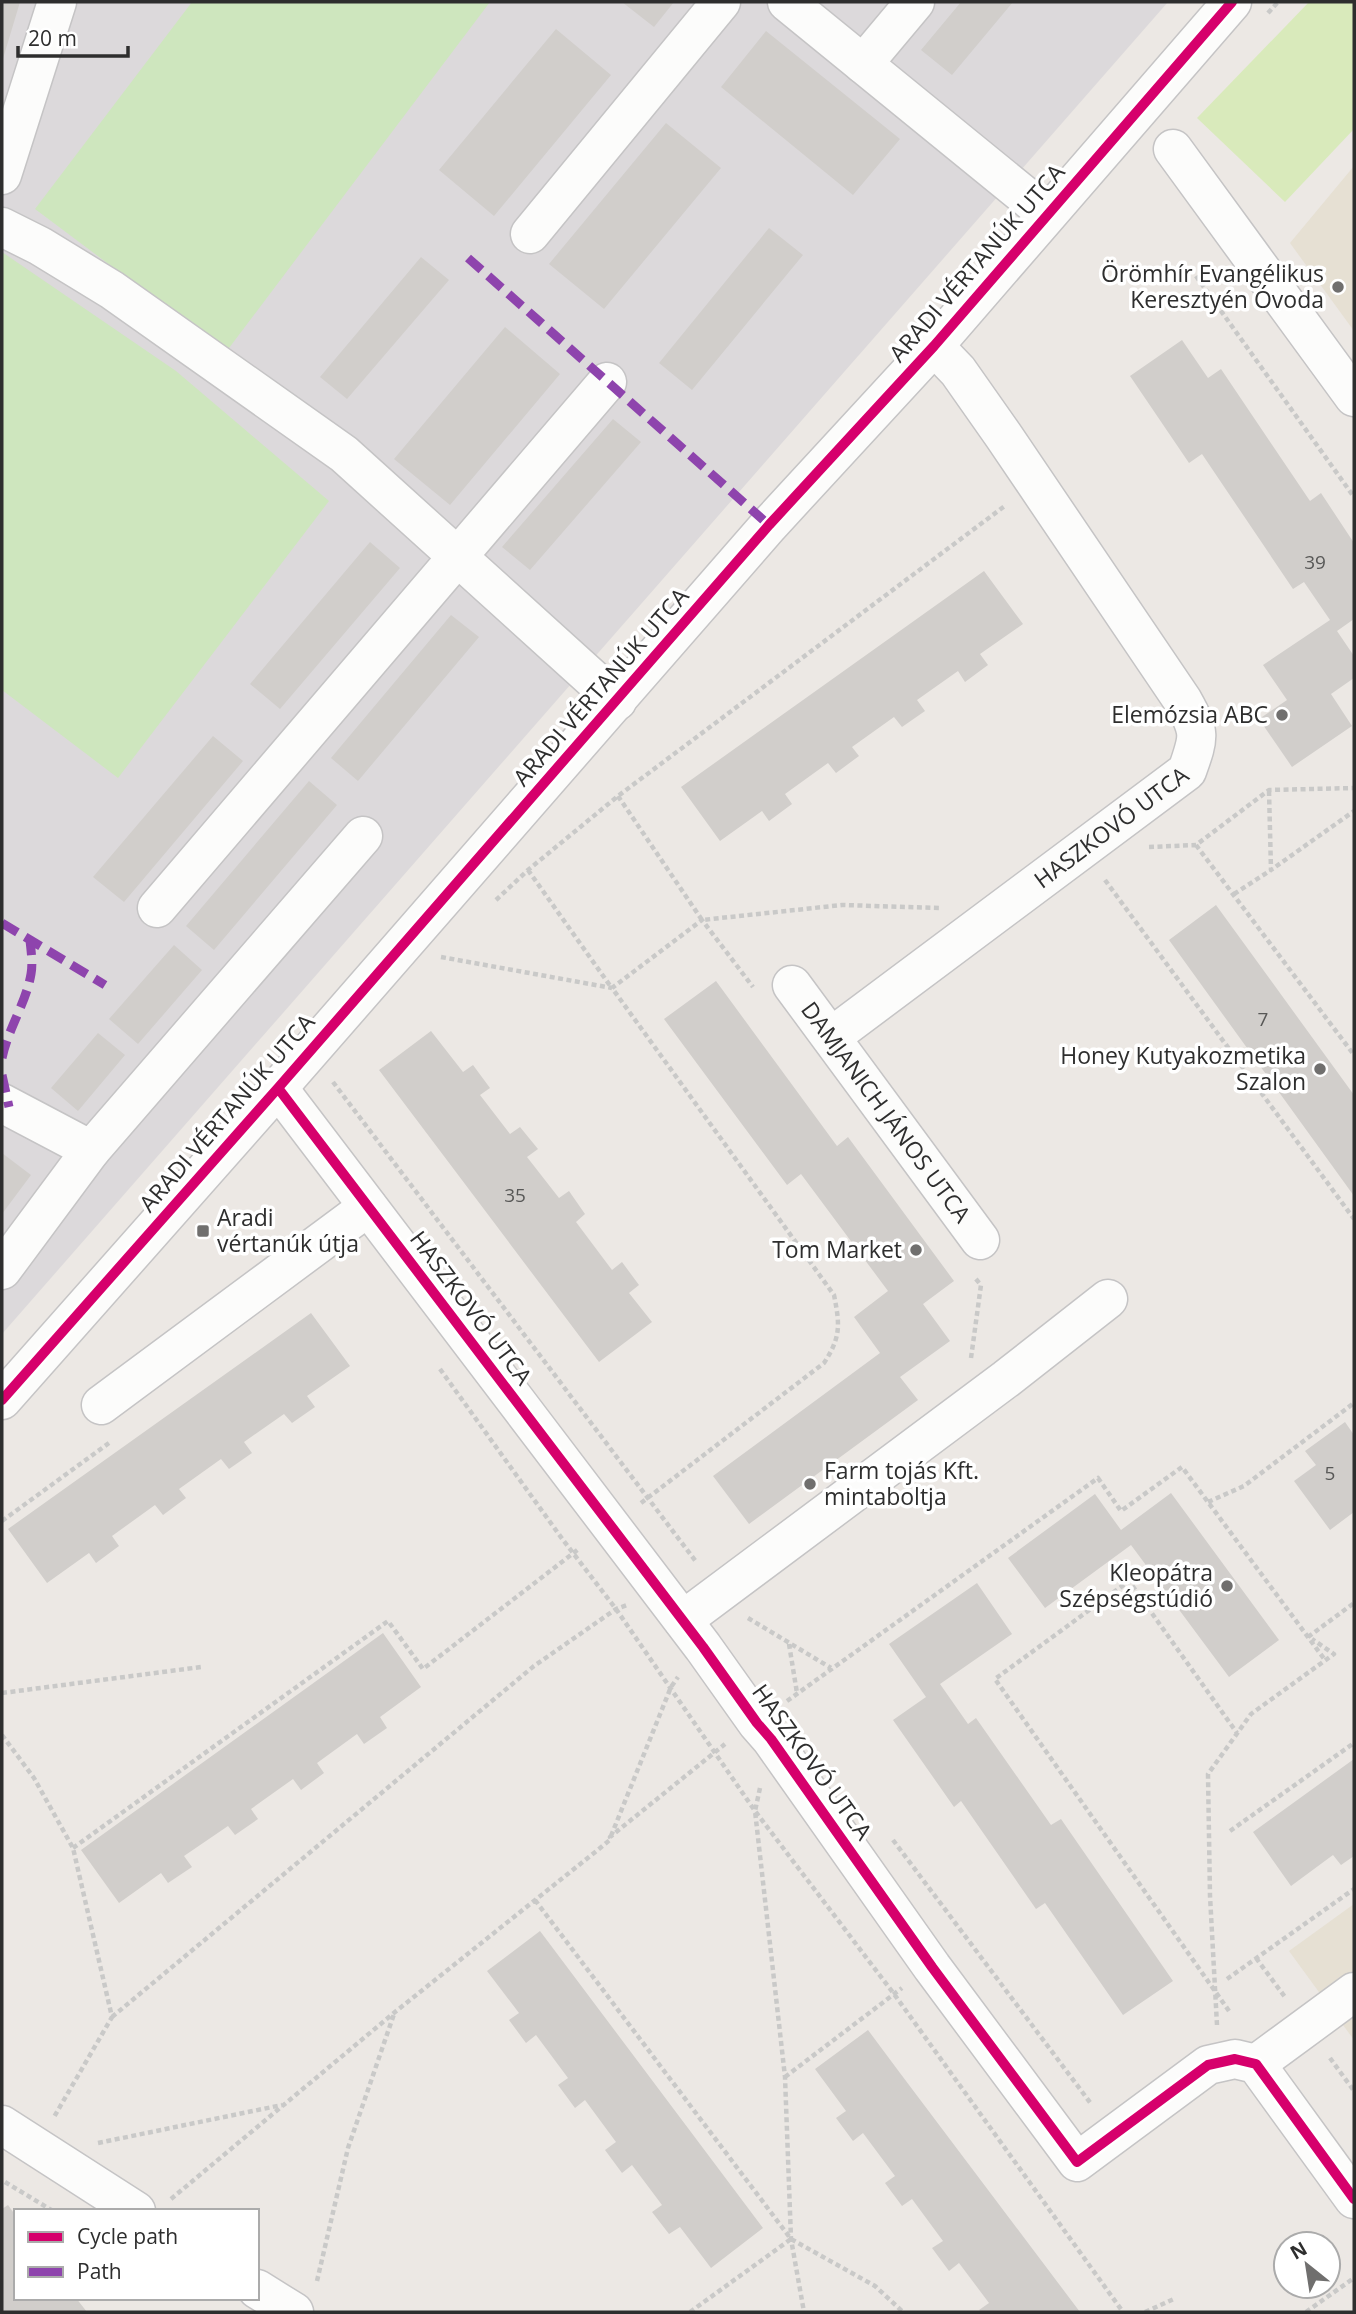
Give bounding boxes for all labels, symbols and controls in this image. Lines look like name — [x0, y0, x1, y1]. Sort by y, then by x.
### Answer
scale bar — [18, 14, 128, 58]
text: 20 m — [28, 24, 77, 52]
street label: ARADI VÉRTANÚK UTCA — [881, 156, 1072, 368]
place label: Örömhír Evangélikus Keresztyén Óvoda — [1101, 257, 1324, 315]
marker: Örömhír Evangélikus Keresztyén Óvoda — [1330, 279, 1346, 295]
house number: 39 — [1304, 549, 1326, 575]
street label: ARADI VÉRTANÚK UTCA — [505, 580, 696, 792]
place label: Elemózsia ABC — [1111, 698, 1268, 730]
marker: Elemózsia ABC — [1274, 707, 1290, 723]
street label: HASZKOVÓ UTCA — [1027, 758, 1195, 895]
street label: DAMJANICH JÁNOS UTCA — [794, 995, 979, 1229]
street label: ARADI VÉRTANÚK UTCA — [131, 1006, 322, 1218]
house number: 7 — [1258, 1006, 1268, 1032]
place label: Honey Kutyakozmetika Szalon — [1060, 1039, 1306, 1097]
marker: Honey Kutyakozmetika Szalon — [1312, 1061, 1328, 1077]
house number: 35 — [504, 1182, 526, 1208]
place label: Aradi vértanúk útja — [217, 1201, 359, 1259]
marker: Aradi vértanúk útja — [195, 1223, 211, 1239]
street label: HASZKOVÓ UTCA — [403, 1224, 541, 1391]
place label: Tom Market — [772, 1233, 902, 1265]
marker: Tom Market — [908, 1242, 924, 1258]
place label: Farm tojás Kft. mintaboltja — [824, 1454, 979, 1512]
house number: 5 — [1325, 1460, 1335, 1486]
marker: Farm tojás Kft. mintaboltja — [802, 1476, 818, 1492]
place label: Kleopátra Szépségstúdió — [1059, 1556, 1213, 1614]
marker: Kleopátra Szépségstúdió — [1219, 1578, 1235, 1594]
street label: HASZKOVÓ UTCA — [745, 1677, 880, 1846]
legend — [14, 2209, 259, 2300]
text: Cycle path — [77, 2222, 178, 2250]
north arrow — [1272, 2230, 1342, 2300]
text: N — [1285, 2235, 1312, 2265]
text: Path — [77, 2257, 122, 2285]

